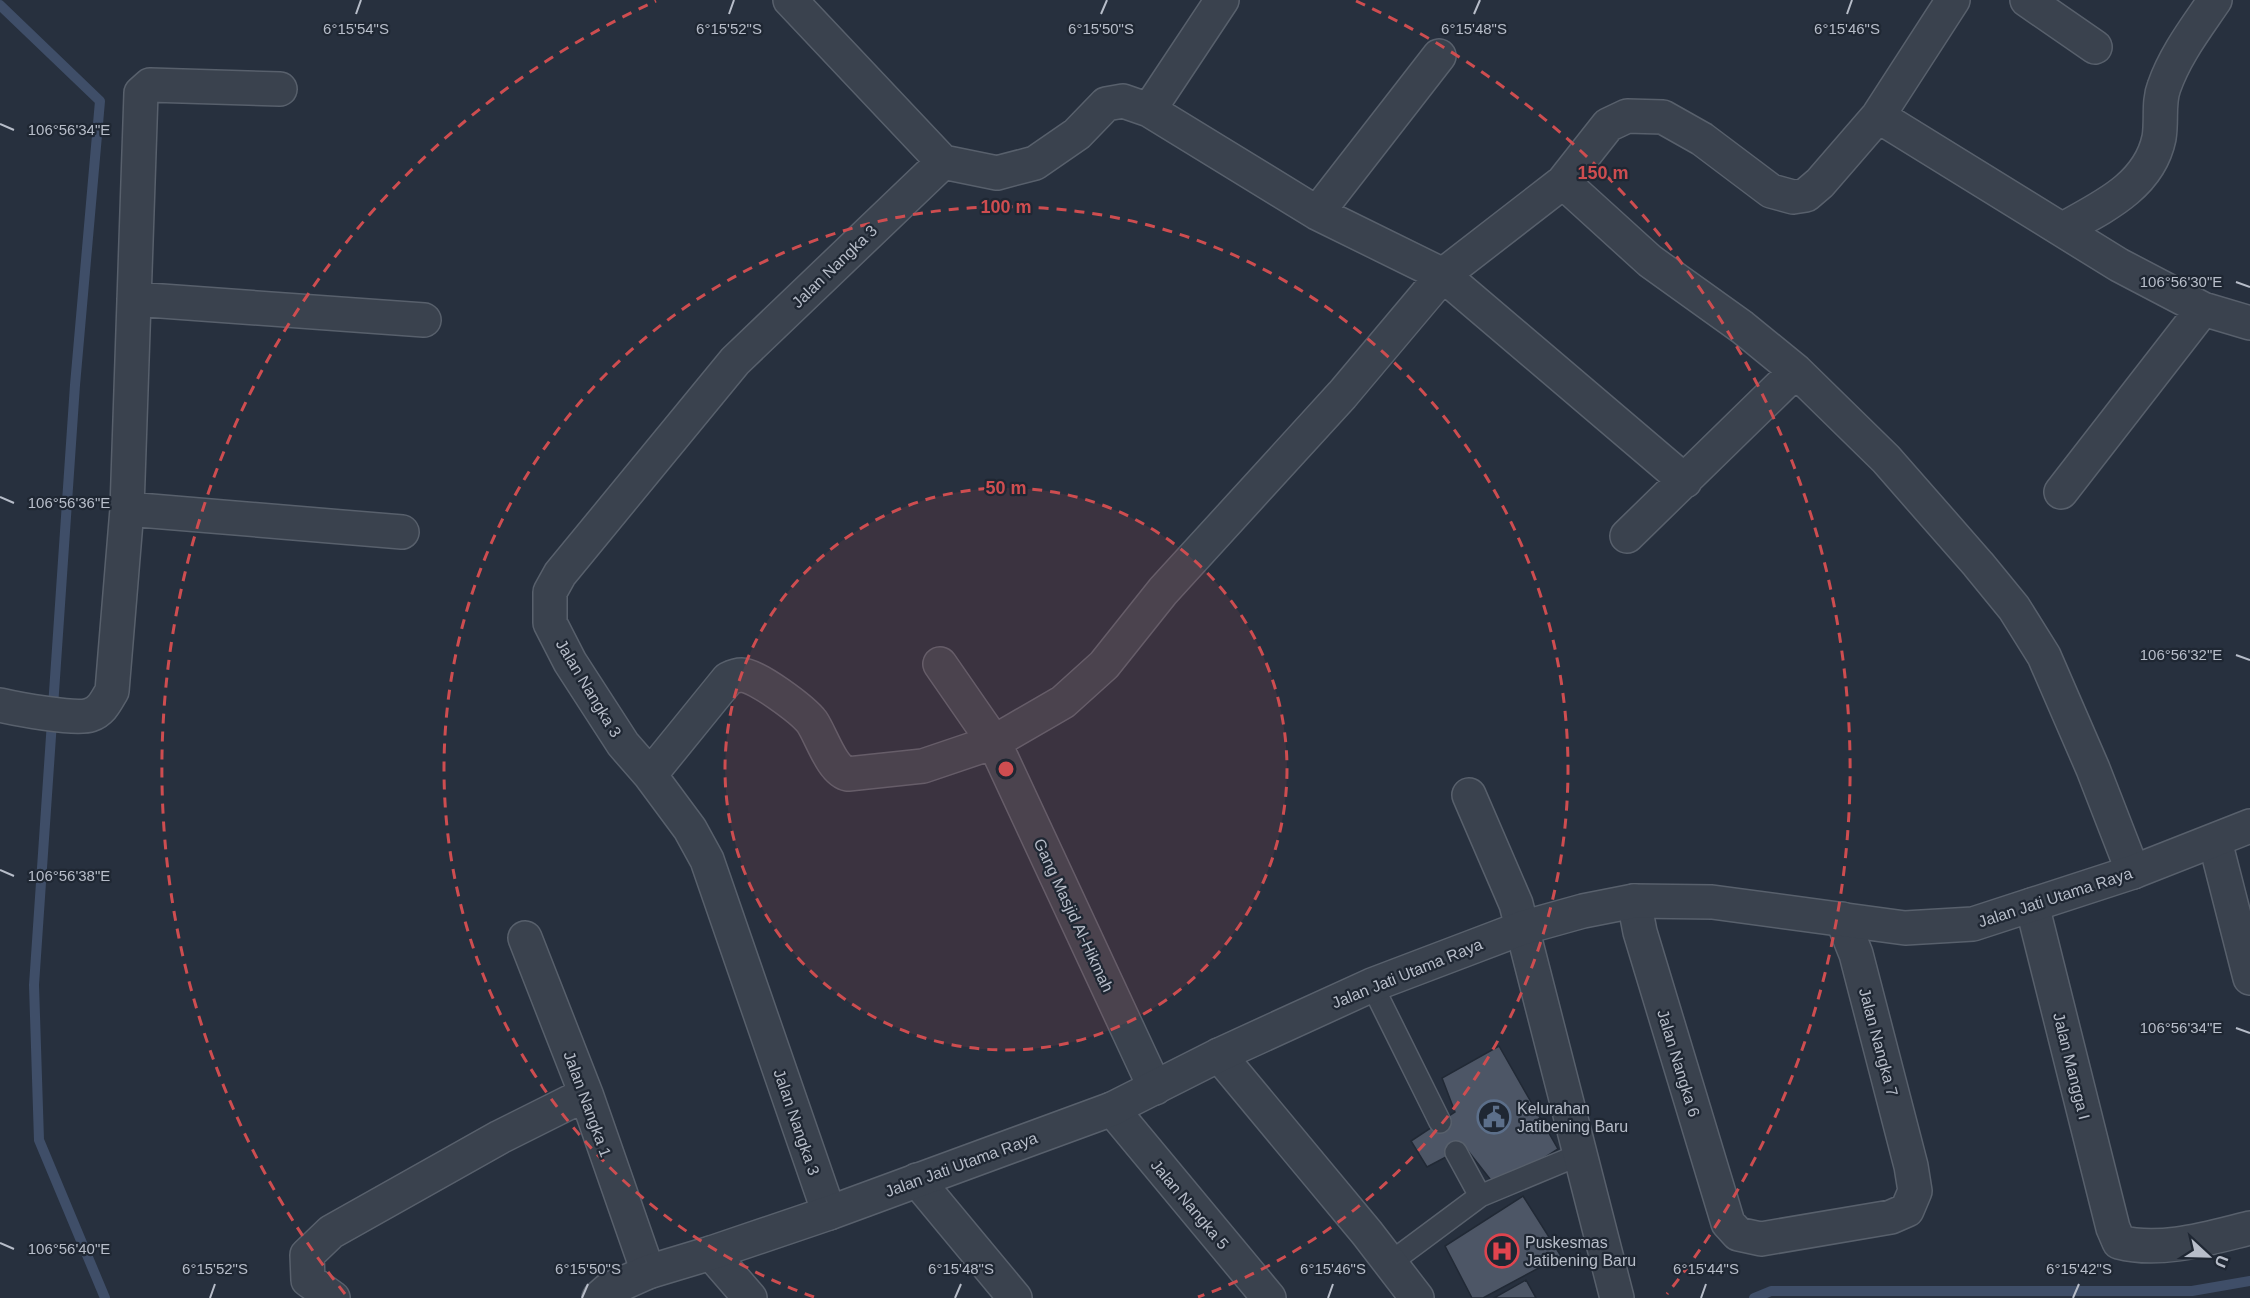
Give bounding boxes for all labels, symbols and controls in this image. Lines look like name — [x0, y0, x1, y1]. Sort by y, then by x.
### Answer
text: 6°15'54"S — [323, 20, 389, 37]
text: 6°15'52"S — [696, 20, 762, 37]
text: 6°15'50"S — [1068, 20, 1134, 37]
text: 6°15'48"S — [1441, 20, 1507, 37]
text: 6°15'46"S — [1814, 20, 1880, 37]
text: 106°56'34"E — [28, 121, 110, 138]
text: 150 m — [1577, 163, 1629, 183]
text: 100 m — [980, 197, 1032, 217]
street label: Jalan Nangka 3 — [788, 222, 880, 311]
text: 106°56'30"E — [2140, 273, 2222, 290]
text: 50 m — [985, 478, 1027, 498]
text: 106°56'36"E — [28, 494, 110, 511]
street label: Jalan Nangka 3 — [553, 636, 625, 740]
text: 106°56'32"E — [2140, 646, 2222, 663]
centre of rings — [996, 759, 1016, 779]
street label: Gang Masjid Al-Hikmah — [1031, 836, 1117, 995]
street label: Jalan Jati Utama Raya — [1976, 864, 2134, 930]
text: 106°56'38"E — [28, 867, 110, 884]
street label: Jalan Jati Utama Raya — [1329, 935, 1485, 1011]
street label: Jalan Nangka 7 — [1856, 986, 1901, 1098]
street label: Jalan Nangka 6 — [1654, 1007, 1703, 1119]
street label: Jalan Mangga I — [2050, 1011, 2093, 1121]
text: 106°56'34"E — [2140, 1019, 2222, 1036]
street label: Jalan Nangka 1 — [561, 1049, 615, 1159]
street label: Jalan Nangka 3 — [770, 1067, 823, 1178]
public building icon: Kelurahan Jatibening Baru — [1476, 1099, 1512, 1135]
place label: Kelurahan Jatibening Baru — [1517, 1100, 1628, 1135]
street label: Jalan Jati Utama Raya — [883, 1129, 1040, 1200]
street label: Jalan Nangka 5 — [1147, 1156, 1232, 1252]
north arrow — [2178, 1226, 2238, 1286]
hospital icon: Puskesmas Jatibening Baru — [1484, 1233, 1520, 1269]
place label: Puskesmas Jatibening Baru — [1525, 1234, 1636, 1269]
text: 106°56'40"E — [28, 1240, 110, 1257]
text: U — [2211, 1253, 2231, 1270]
text: 6°15'52"S — [182, 1260, 248, 1277]
text: 6°15'50"S — [555, 1260, 621, 1277]
text: 6°15'48"S — [928, 1260, 994, 1277]
text: 6°15'46"S — [1300, 1260, 1366, 1277]
text: 6°15'44"S — [1673, 1260, 1739, 1277]
text: 6°15'42"S — [2046, 1260, 2112, 1277]

